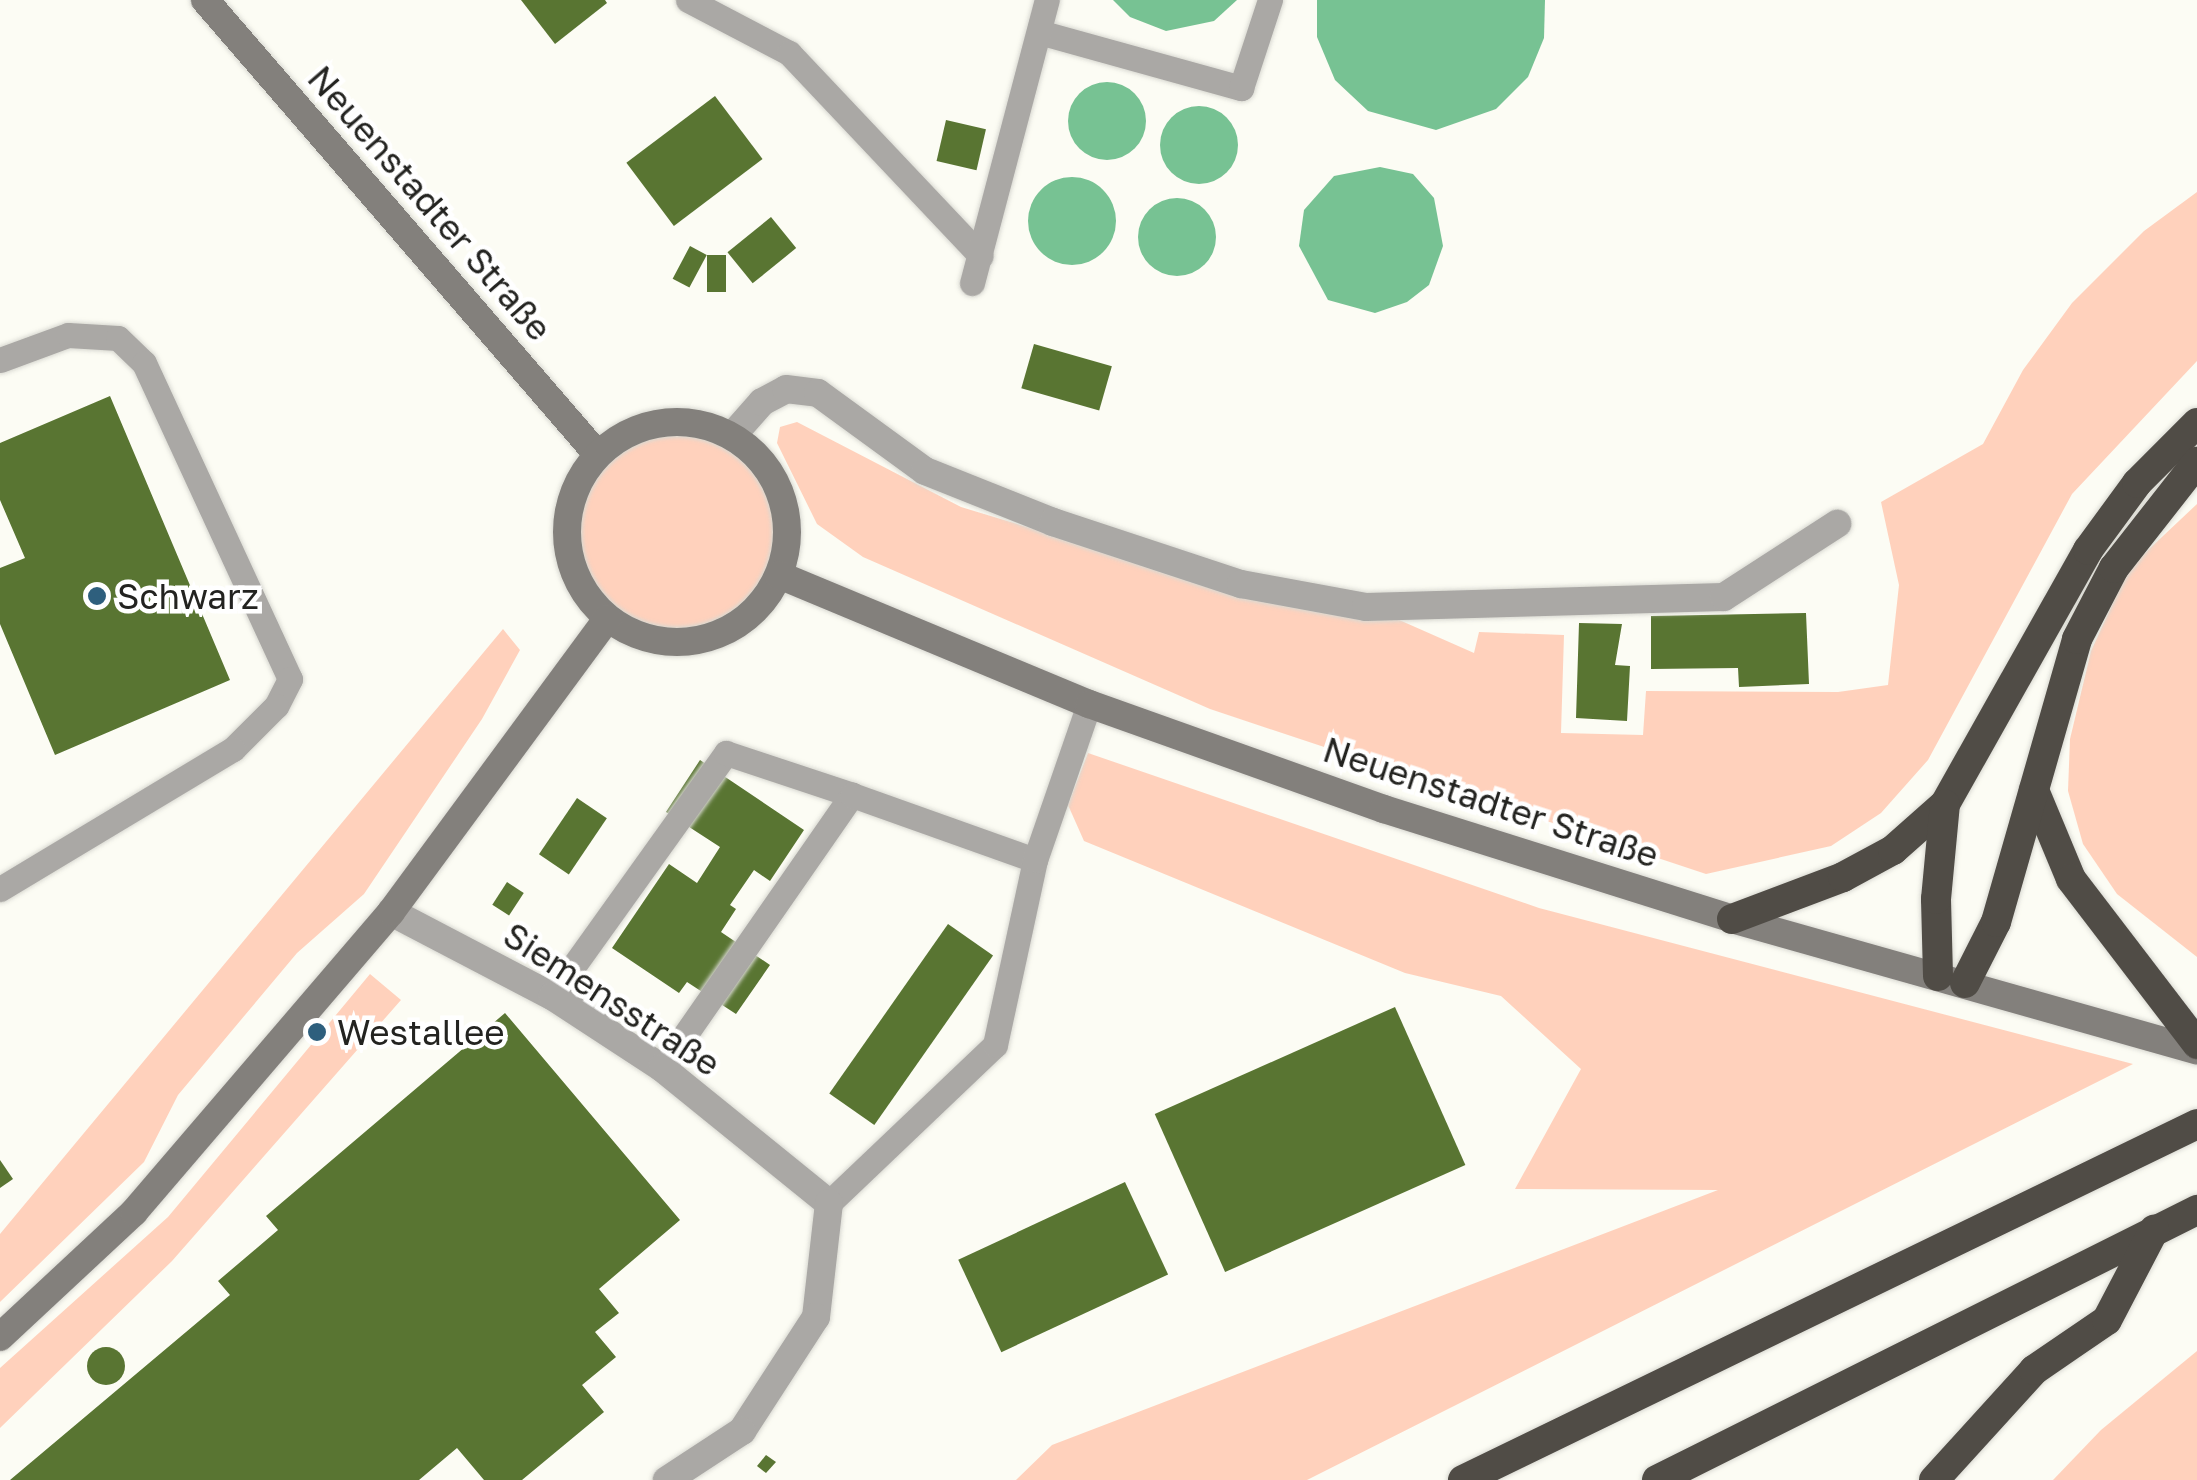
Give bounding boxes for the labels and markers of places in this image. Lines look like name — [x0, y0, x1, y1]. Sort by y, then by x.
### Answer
place label: Schwarz — [117, 575, 259, 617]
marker: Schwarz — [86, 585, 108, 607]
place label: Westallee — [337, 1011, 504, 1053]
marker: Westallee — [306, 1021, 328, 1043]

